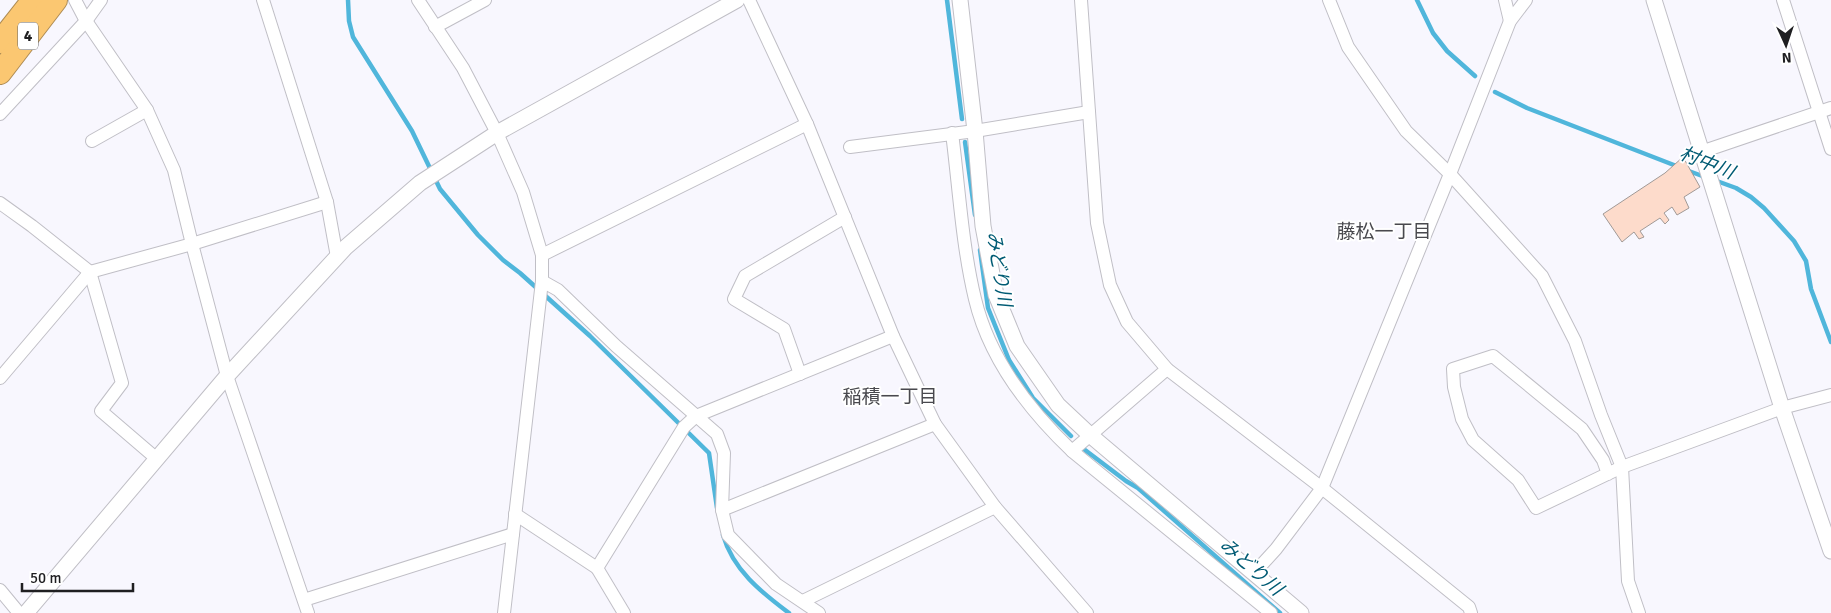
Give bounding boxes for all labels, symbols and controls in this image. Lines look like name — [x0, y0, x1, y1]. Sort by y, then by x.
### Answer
north arrow — [1761, 20, 1811, 70]
road number: 4 — [18, 22, 38, 50]
text: N — [1781, 49, 1792, 66]
water label: 村中川 — [1676, 141, 1740, 186]
district label: 藤松一丁目 — [1336, 220, 1432, 244]
water label: みどり川 — [981, 230, 1017, 310]
district label: 稲積一丁目 — [842, 385, 938, 409]
water label: みどり川 — [1214, 533, 1289, 602]
scale bar — [22, 560, 134, 592]
text: 50 m — [30, 569, 61, 587]

